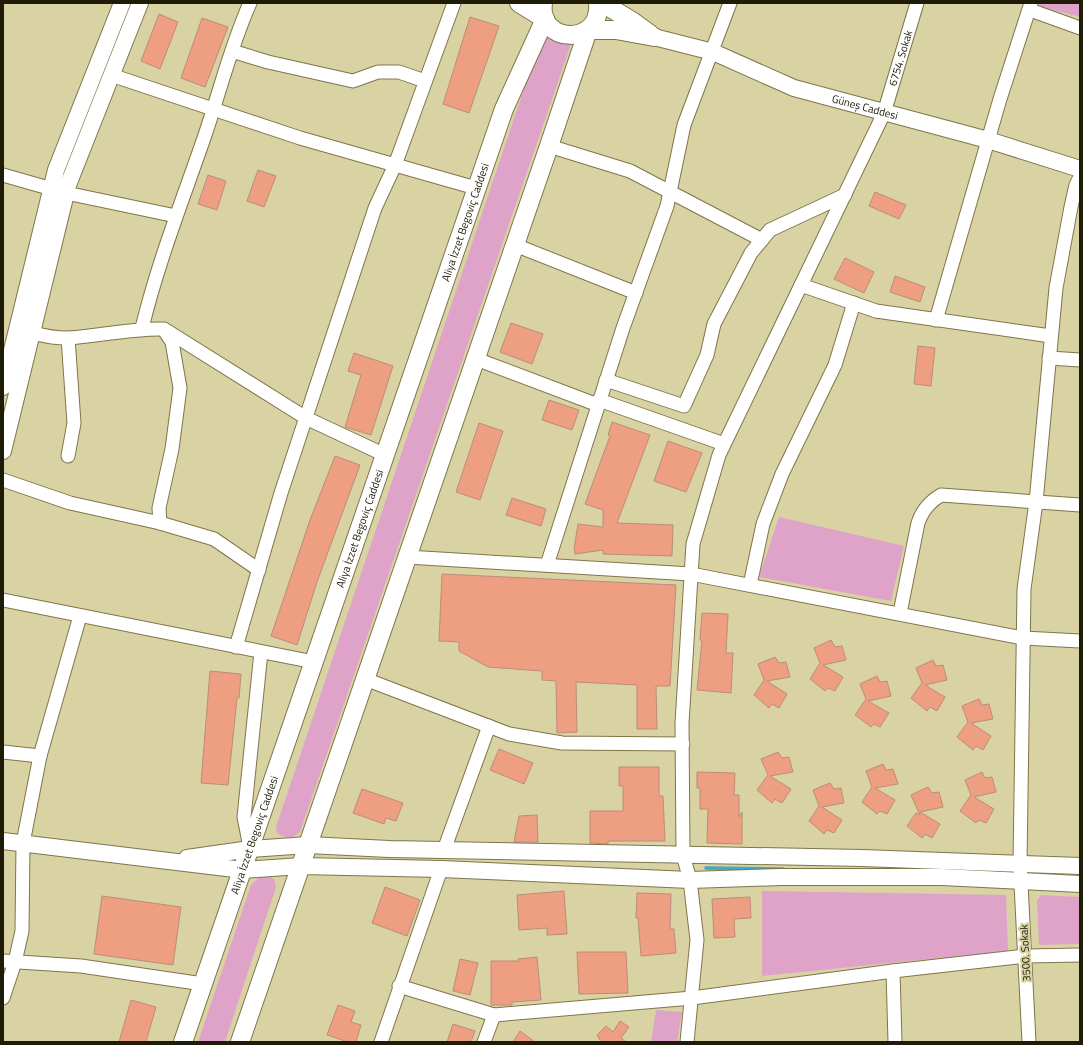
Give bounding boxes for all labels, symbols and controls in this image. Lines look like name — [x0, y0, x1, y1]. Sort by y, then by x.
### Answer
street label: 6754. Sokak — [885, 28, 917, 88]
street label: Güneş Caddesi — [830, 91, 900, 124]
street label: Aliya İzzet Begoviç Caddesi — [437, 161, 493, 283]
street label: Aliya İzzet Begoviç Caddesi — [332, 467, 387, 590]
street label: Aliya İzzet Begoviç Caddesi — [226, 774, 282, 896]
street label: 3500. Sokak — [1015, 923, 1034, 982]

